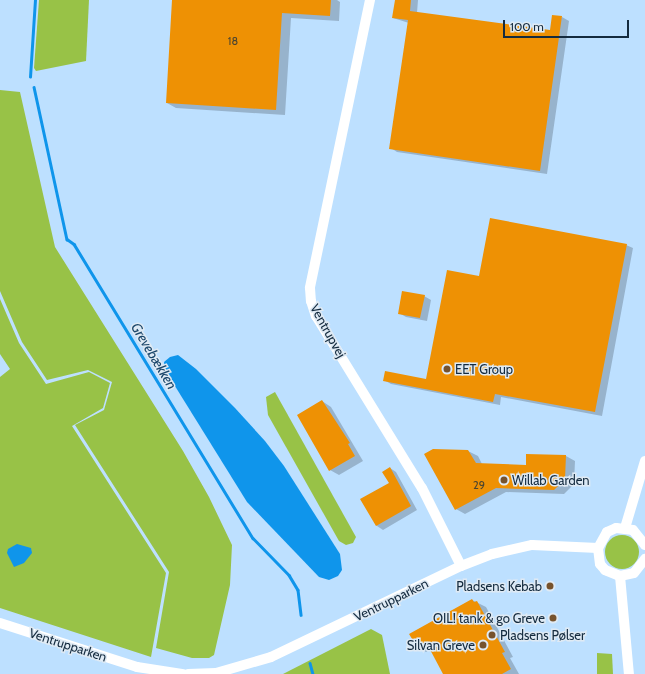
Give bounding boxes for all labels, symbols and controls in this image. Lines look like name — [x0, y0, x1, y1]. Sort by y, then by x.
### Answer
scale bar — [505, 12, 631, 38]
text: 100 m — [510, 19, 544, 34]
house number: 18 — [228, 34, 238, 48]
street label: Ventrupvej — [307, 301, 349, 361]
water label: Grevebækken — [128, 320, 180, 392]
place label: EET Group — [455, 361, 513, 377]
marker: EET Group — [442, 364, 452, 374]
place label: Willab Garden — [512, 472, 590, 488]
marker: Willab Garden — [499, 475, 509, 485]
house number: 29 — [473, 478, 485, 492]
street label: Ventrupparken — [351, 575, 431, 625]
place label: Pladsens Kebab — [456, 578, 542, 594]
marker: Pladsens Kebab — [545, 581, 555, 591]
place label: OIL! tank & go Greve — [433, 610, 545, 626]
marker: OIL! tank & go Greve — [548, 613, 558, 623]
street label: Ventrupparken — [27, 625, 109, 665]
place label: Pladsens Pølser — [500, 627, 585, 643]
marker: Pladsens Pølser — [487, 630, 497, 640]
place label: Silvan Greve — [407, 637, 475, 653]
marker: Silvan Greve — [478, 640, 488, 650]

